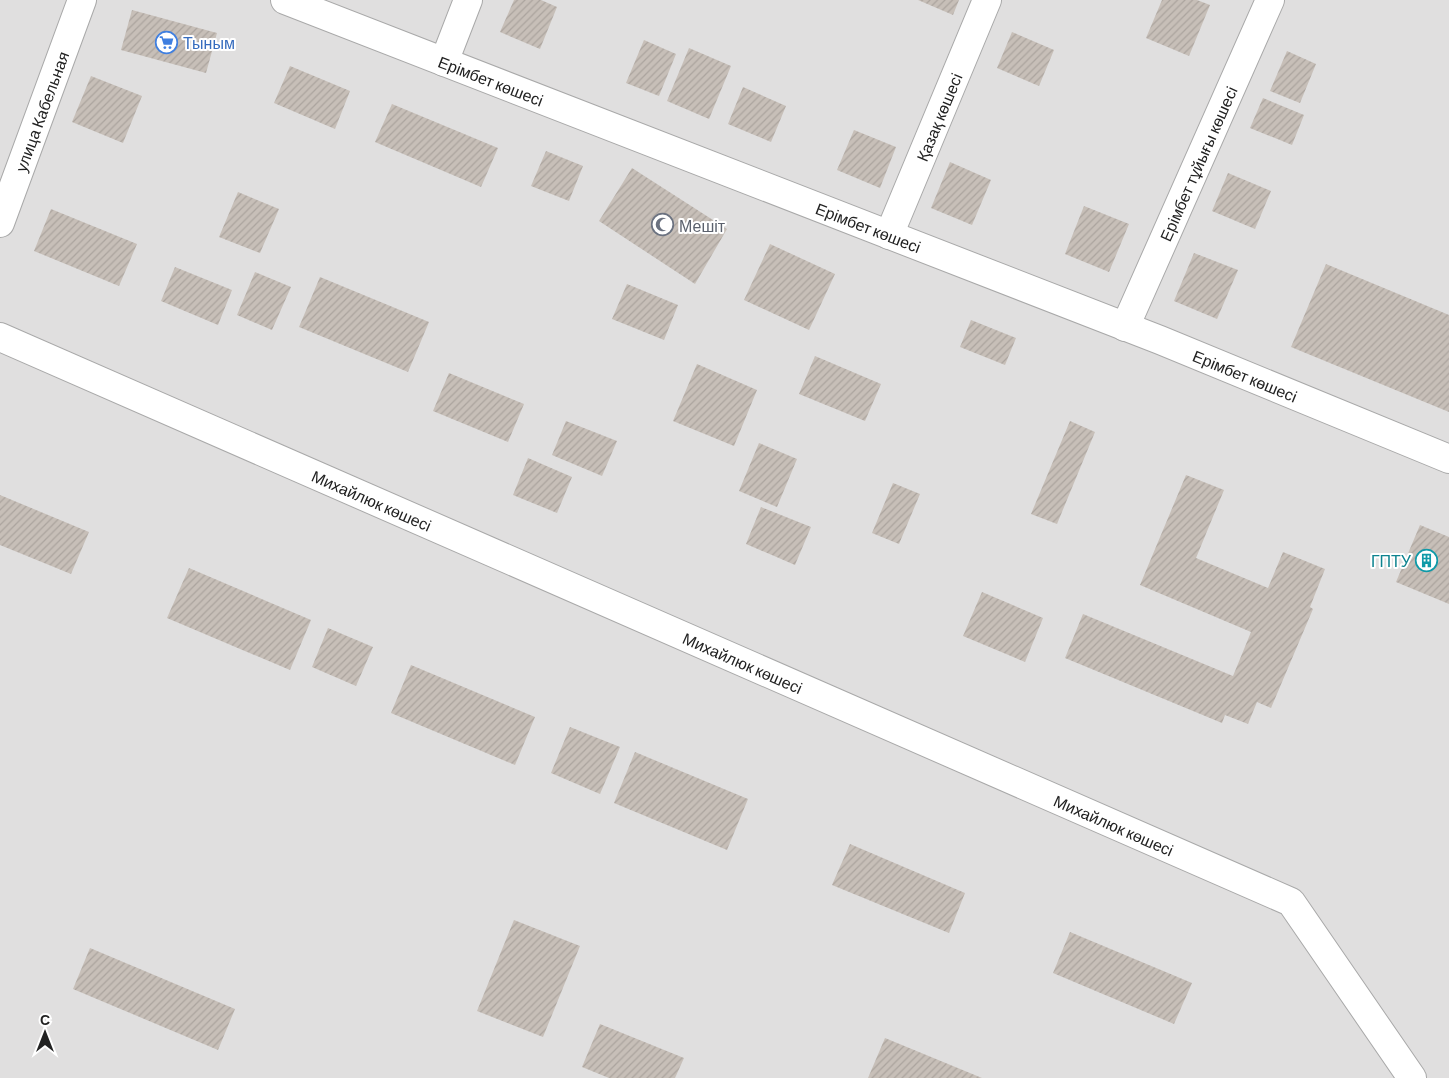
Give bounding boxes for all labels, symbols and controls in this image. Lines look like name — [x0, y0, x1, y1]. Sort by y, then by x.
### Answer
supermarket icon: Тыным — [155, 30, 179, 54]
place label: Тыным — [183, 33, 235, 52]
street label: улица Кабельная — [10, 48, 72, 174]
street label: Ерімбет көшесі — [436, 51, 546, 109]
street label: Қазақ көшесі — [911, 70, 965, 164]
street label: Ерімбет тұйығы көшесі — [1155, 83, 1240, 244]
street label: Ерімбет көшесі — [813, 198, 924, 256]
mosque icon: Мешіт — [651, 213, 675, 237]
place label: Мешіт — [679, 216, 726, 235]
street label: Ерімбет көшесі — [1190, 345, 1300, 405]
street label: Михайлюк көшесі — [309, 465, 435, 534]
building icon: ГПТУ — [1415, 548, 1439, 572]
place label: ГПТУ — [1371, 551, 1412, 570]
street label: Михайлюк көшесі — [680, 628, 806, 697]
street label: Михайлюк көшесі — [1051, 790, 1177, 859]
north arrow — [20, 1008, 70, 1058]
text: С — [40, 1011, 50, 1028]

